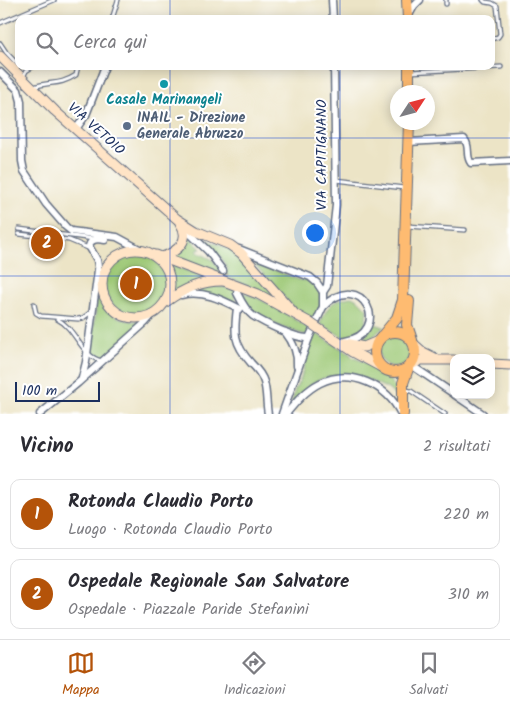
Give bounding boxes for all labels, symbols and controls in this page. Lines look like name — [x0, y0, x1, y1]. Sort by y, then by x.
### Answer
search box — [15, 15, 495, 70]
text: Cerca qui — [73, 28, 147, 58]
icon: search — [33, 29, 61, 57]
marker: Casale Marinangeli — [158, 78, 170, 90]
north arrow — [390, 85, 435, 130]
place label: Casale Marinangeli — [106, 89, 222, 111]
street label: VIA VETOIO — [62, 97, 130, 161]
street label: VIA CAPITIGNANO — [311, 99, 333, 211]
place label: INAIL - Direzione Generale Abruzzo — [137, 107, 246, 145]
marker: INAIL - Direzione Generale Abruzzo — [121, 120, 133, 132]
your location — [302, 220, 328, 246]
pin: 2 — [31, 224, 63, 262]
pin: 1 — [120, 265, 152, 303]
map controls — [450, 354, 495, 399]
button: layers — [450, 354, 495, 399]
scale bar — [15, 379, 100, 402]
text: 100 m — [22, 380, 57, 402]
text: Vicino — [20, 430, 74, 463]
text: 2 risultati — [423, 434, 490, 459]
text: Rotonda Claudio Porto — [68, 487, 253, 517]
text: 1 — [35, 502, 39, 527]
text: 220 m — [443, 502, 489, 527]
text: Luogo · Rotonda Claudio Porto — [68, 517, 272, 542]
text: Ospedale Regionale San Salvatore — [68, 567, 349, 597]
text: 2 — [32, 582, 42, 607]
text: 310 m — [448, 582, 489, 607]
text: Ospedale · Piazzale Paride Stefanini — [68, 597, 309, 622]
tab: Mappa — [62, 649, 100, 701]
tab: Indicazioni — [224, 649, 285, 701]
tab: Salvati — [409, 649, 448, 701]

